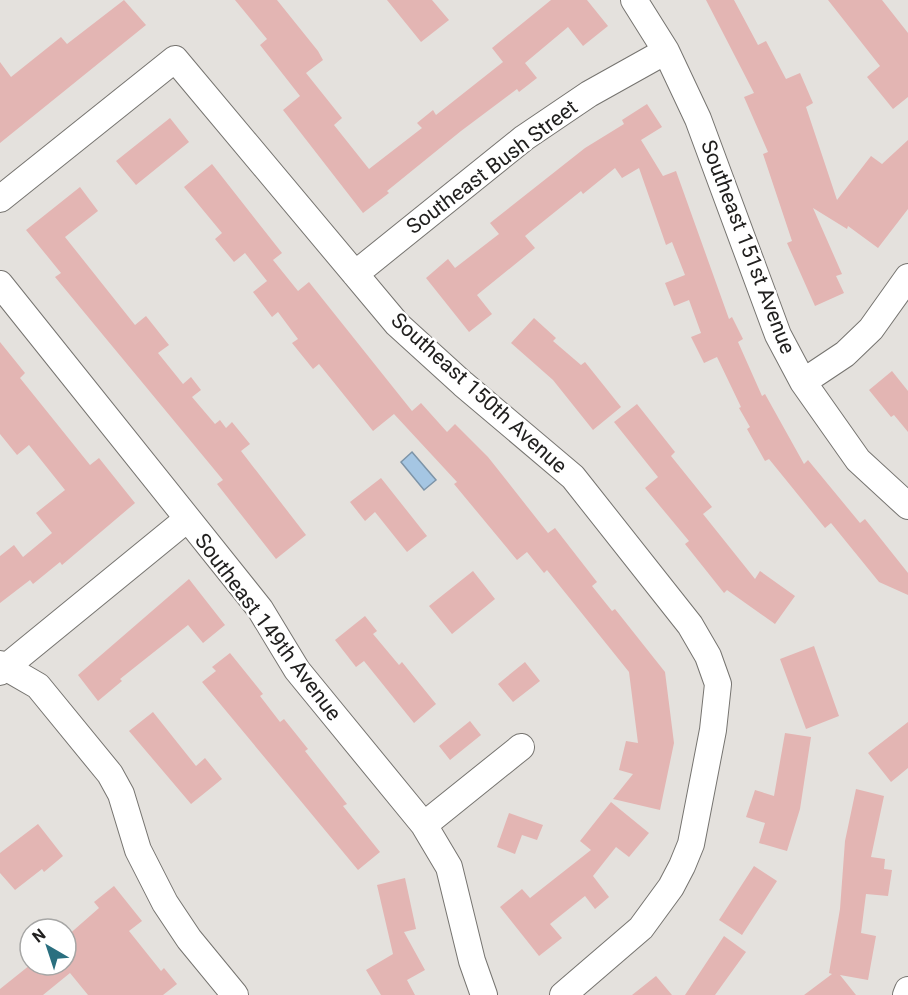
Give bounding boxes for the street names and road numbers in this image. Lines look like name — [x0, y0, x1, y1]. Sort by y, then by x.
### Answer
street label: Southeast Bush Street — [402, 95, 582, 239]
street label: Southeast 151st Avenue — [696, 137, 800, 357]
street label: Southeast 150th Avenue — [386, 308, 572, 478]
street label: Southeast 149th Avenue — [190, 529, 346, 725]

